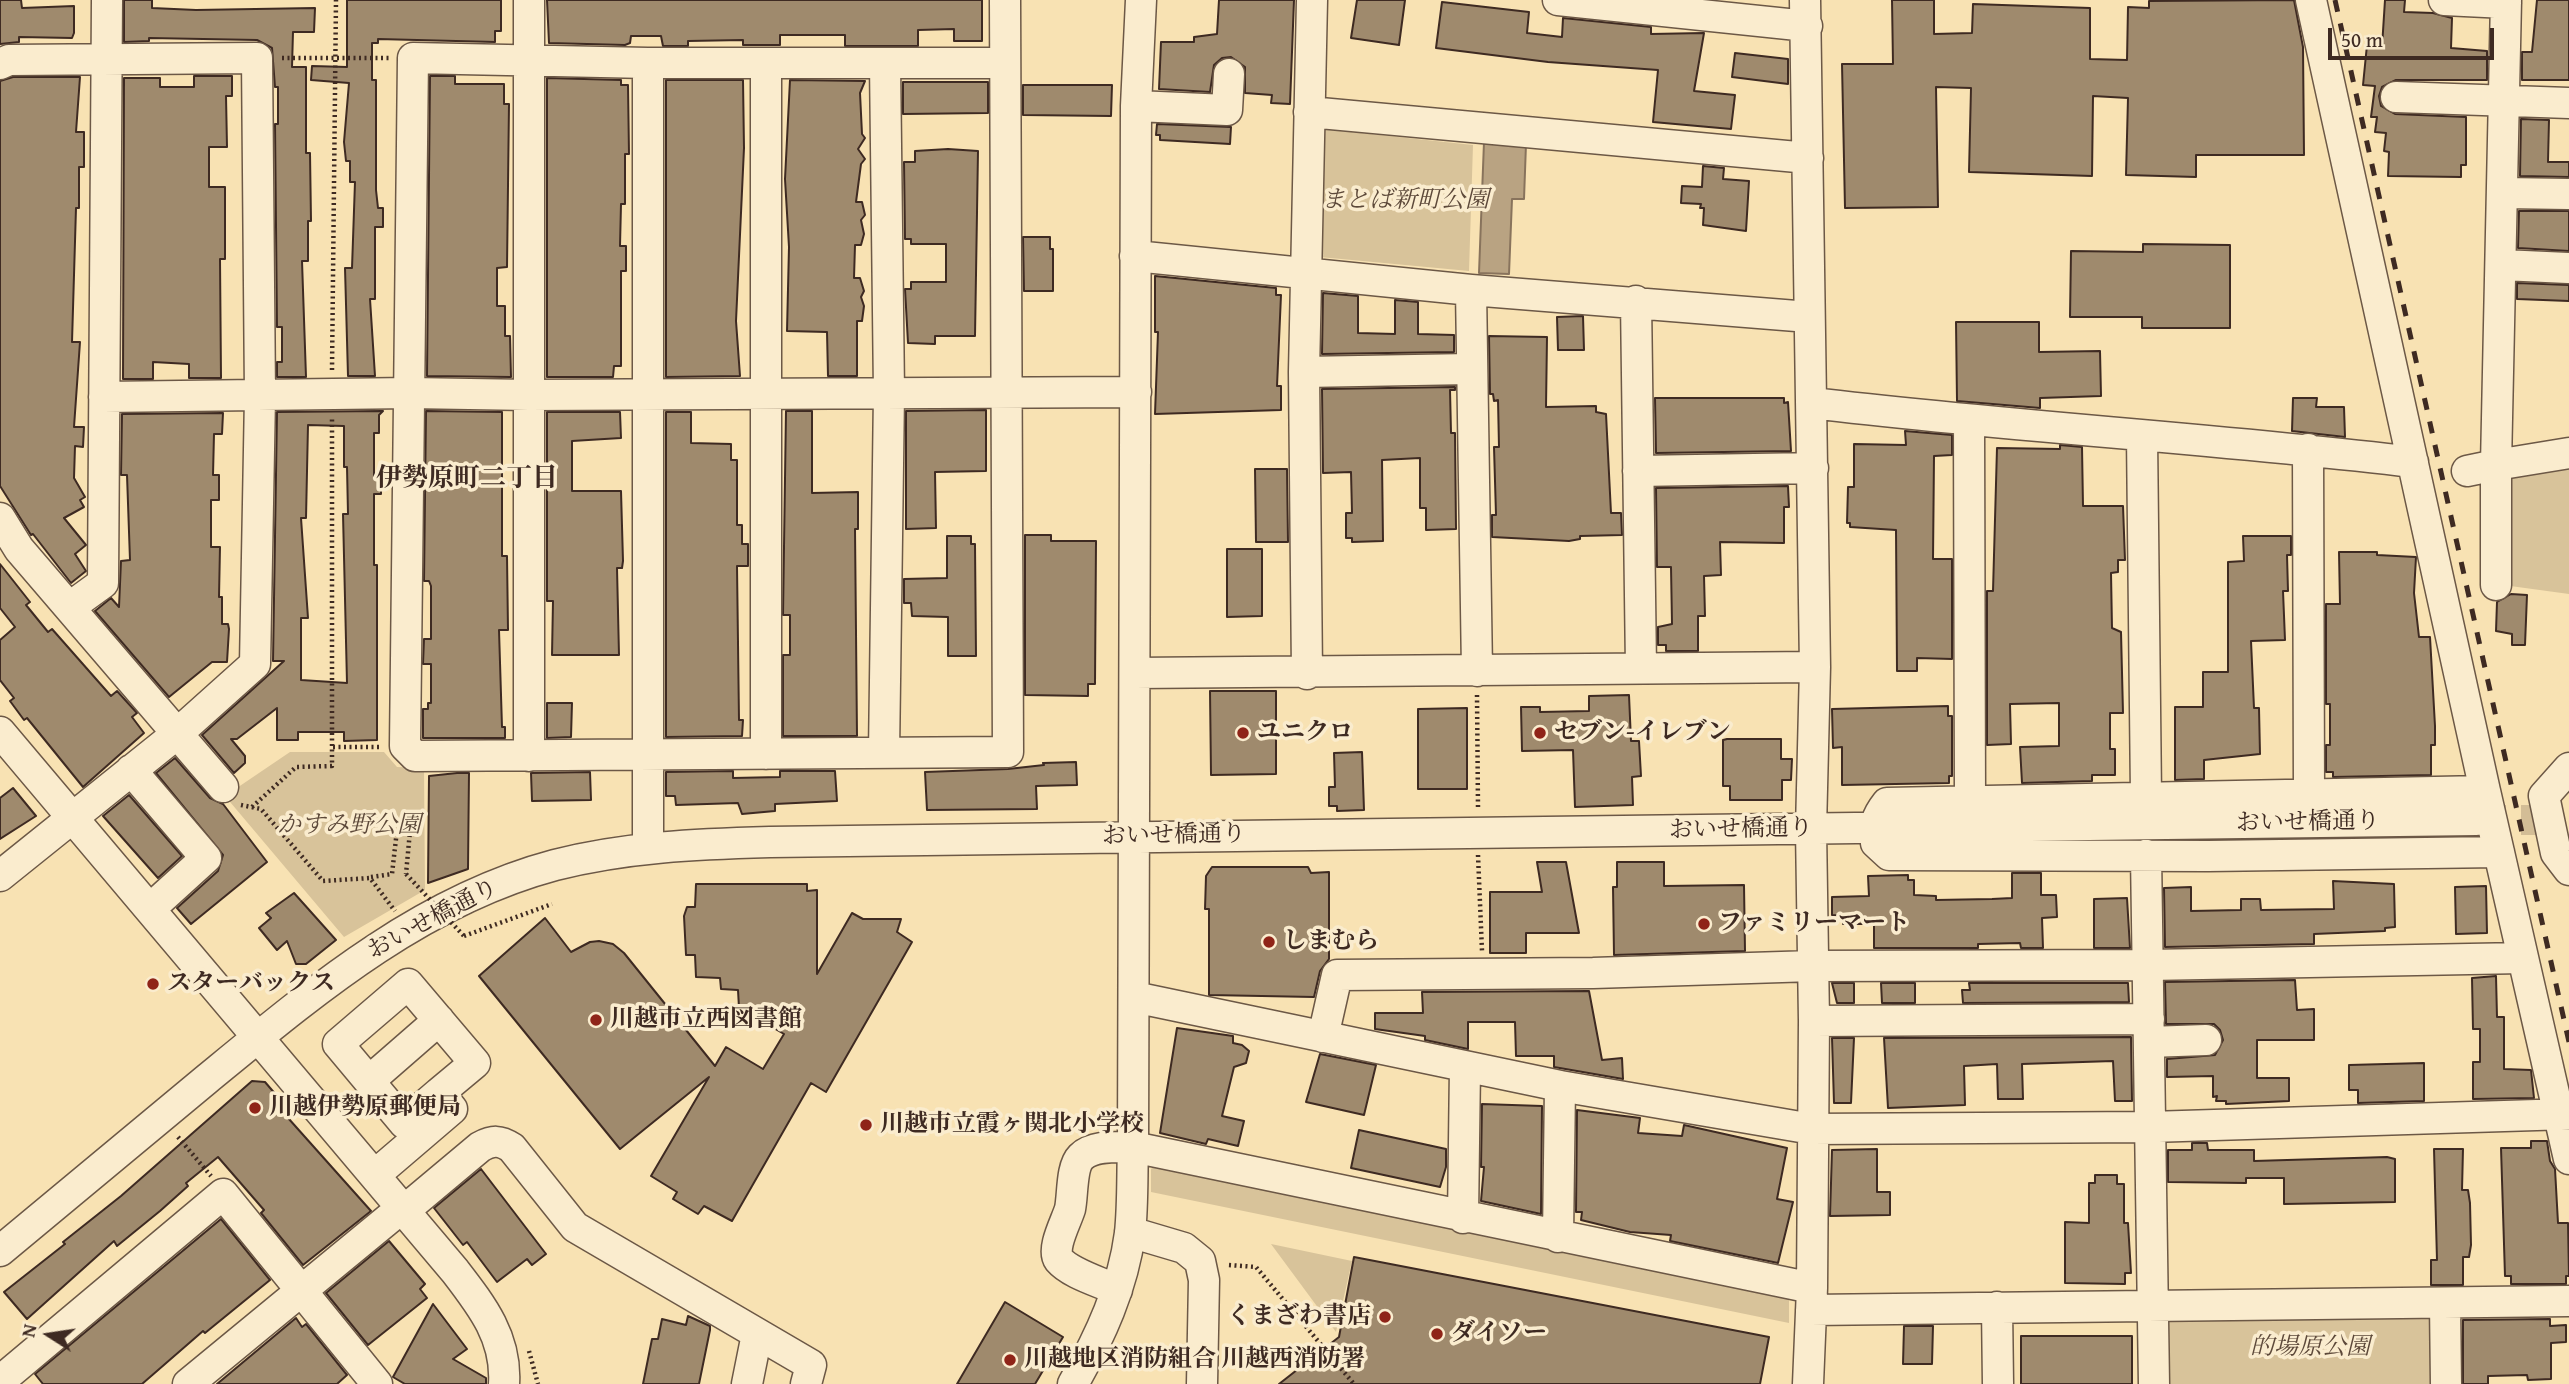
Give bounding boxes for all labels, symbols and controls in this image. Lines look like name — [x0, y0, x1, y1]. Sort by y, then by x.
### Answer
scale bar — [2331, 14, 2497, 58]
text: 50 m — [2341, 24, 2383, 55]
park label: まとば新町公園 — [1321, 187, 1489, 215]
district label: 伊勢原町二丁目 — [376, 463, 558, 495]
place label: ユニクロ — [1257, 719, 1353, 747]
place label: セブン-イレブン — [1554, 719, 1731, 747]
marker: ユニクロ — [1235, 725, 1251, 741]
marker: セブン-イレブン — [1532, 725, 1548, 741]
street label: おいせ橋通り — [2236, 807, 2380, 839]
park label: かすみ野公園 — [277, 812, 421, 840]
street label: おいせ橋通り — [1669, 814, 1813, 846]
street label: おいせ橋通り — [1102, 820, 1246, 852]
street label: おいせ橋通り — [363, 873, 503, 967]
place label: ファミリーマート — [1718, 910, 1910, 938]
marker: ファミリーマート — [1696, 916, 1712, 932]
place label: しまむら — [1283, 928, 1379, 956]
marker: しまむら — [1261, 934, 1277, 950]
place label: スターバックス — [167, 970, 335, 998]
marker: スターバックス — [145, 976, 161, 992]
place label: 川越市立西図書館 — [610, 1006, 802, 1034]
marker: 川越市立西図書館 — [588, 1012, 604, 1028]
place label: 川越伊勢原郵便局 — [269, 1094, 461, 1122]
marker: 川越伊勢原郵便局 — [247, 1100, 263, 1116]
place label: 川越市立霞ヶ関北小学校 — [880, 1111, 1144, 1139]
marker: 川越市立霞ヶ関北小学校 — [858, 1117, 874, 1133]
north arrow — [14, 1300, 84, 1370]
place label: くまざわ書店 — [1227, 1303, 1371, 1331]
marker: くまざわ書店 — [1377, 1309, 1393, 1325]
place label: ダイソー — [1451, 1320, 1547, 1348]
text: N — [13, 1322, 43, 1340]
marker: ダイソー — [1429, 1326, 1445, 1342]
park label: 的場原公園 — [2250, 1334, 2370, 1362]
place label: 川越地区消防組合 川越西消防署 — [1024, 1346, 1365, 1374]
marker: 川越地区消防組合 川越西消防署 — [1002, 1352, 1018, 1368]

